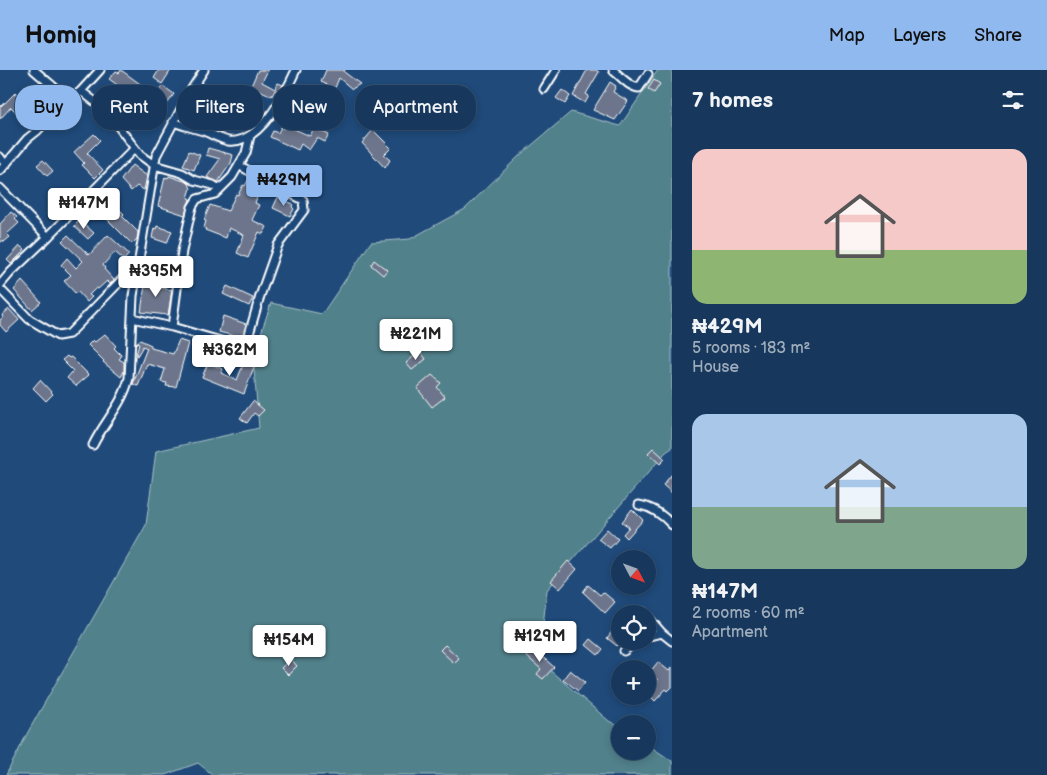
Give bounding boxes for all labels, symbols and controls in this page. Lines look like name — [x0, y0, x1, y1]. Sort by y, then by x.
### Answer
text: Homiq — [25, 21, 97, 50]
text: Map — [829, 25, 865, 46]
text: Layers — [893, 25, 946, 46]
text: Share — [974, 25, 1022, 46]
chip: Buy — [15, 85, 82, 130]
chip: Rent — [92, 85, 167, 130]
chip: Filters — [177, 85, 263, 130]
chip: New — [273, 85, 345, 130]
chip: Apartment — [355, 85, 476, 130]
icon: filters — [999, 86, 1027, 114]
text: 7 homes — [692, 88, 773, 113]
pin: ₦429M — [249, 164, 319, 207]
text: ₦429M — [257, 171, 311, 190]
icon: home — [815, 181, 905, 271]
pin: ₦147M — [49, 188, 119, 230]
text: ₦147M — [59, 194, 109, 213]
pin: ₦395M — [121, 256, 191, 298]
text: ₦395M — [129, 262, 183, 281]
text: ₦429M — [692, 314, 763, 339]
pin: ₦221M — [381, 318, 451, 361]
text: ₦221M — [391, 325, 441, 344]
pin: ₦362M — [195, 334, 265, 377]
text: 5 rooms · 183 m² — [692, 339, 811, 358]
text: ₦362M — [203, 341, 257, 360]
text: House — [692, 358, 739, 377]
icon: home — [815, 446, 905, 536]
north arrow — [611, 550, 656, 595]
map controls — [611, 550, 656, 760]
text: ₦147M — [692, 579, 758, 604]
text: 2 rooms · 60 m² — [692, 604, 805, 623]
button: locate — [611, 605, 656, 650]
pin: ₦129M — [505, 620, 575, 663]
text: Apartment — [692, 623, 768, 642]
pin: ₦154M — [254, 624, 324, 667]
text: ₦129M — [514, 627, 566, 646]
text: ₦154M — [264, 631, 314, 650]
button: + — [611, 660, 656, 705]
button: − — [611, 715, 656, 760]

